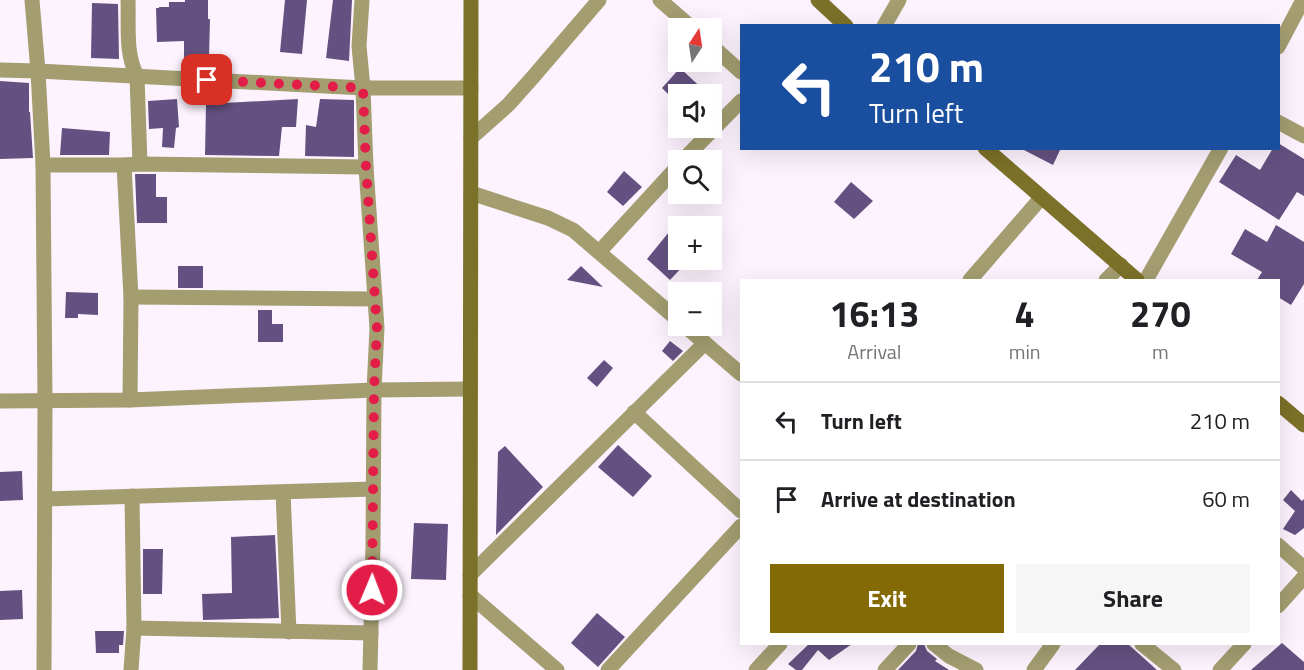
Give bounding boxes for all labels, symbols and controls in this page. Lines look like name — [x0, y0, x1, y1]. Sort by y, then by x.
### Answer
north arrow — [668, 18, 722, 72]
map controls — [668, 18, 722, 336]
text: 210 m — [869, 34, 984, 98]
icon: left — [770, 48, 848, 126]
pin — [181, 54, 232, 105]
icon: arrive — [190, 63, 223, 96]
button: sound — [668, 84, 722, 138]
text: Turn left — [869, 92, 963, 133]
button: search — [668, 150, 722, 204]
button: + — [668, 216, 722, 270]
button: − — [668, 282, 722, 336]
text: 16:13 — [829, 286, 919, 341]
text: 4 — [1015, 286, 1035, 341]
text: 270 — [1130, 286, 1191, 341]
text: Arrival — [847, 336, 902, 367]
text: min — [1009, 336, 1041, 367]
text: m — [1152, 336, 1169, 367]
text: Turn left — [821, 404, 902, 438]
text: 210 m — [1190, 404, 1250, 438]
icon: left — [770, 405, 803, 438]
text: Arrive at destination — [821, 482, 1016, 516]
text: 60 m — [1202, 482, 1250, 516]
icon: arrive — [770, 483, 803, 516]
position arrow — [340, 558, 404, 622]
button: Exit — [770, 564, 1004, 633]
button: Share — [1016, 564, 1250, 633]

